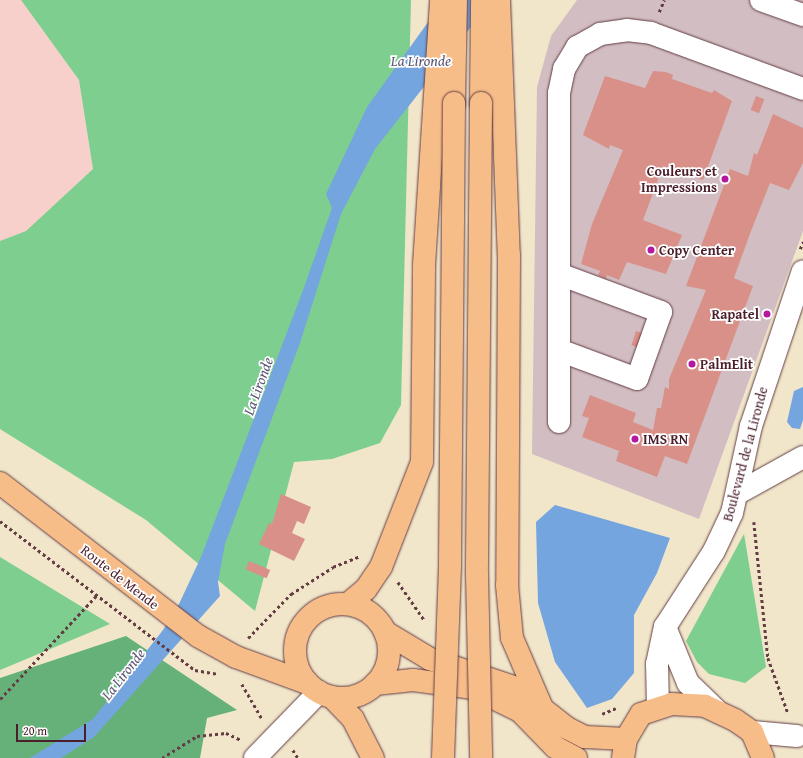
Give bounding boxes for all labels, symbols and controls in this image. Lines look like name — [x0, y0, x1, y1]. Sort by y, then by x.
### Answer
water label: La Lironde — [391, 52, 451, 70]
place label: Couleurs et Impressions — [641, 163, 717, 196]
marker: Couleurs et Impressions — [720, 174, 730, 184]
place label: Copy Center — [659, 242, 734, 258]
marker: Copy Center — [646, 245, 656, 255]
place label: Rapatel — [711, 306, 759, 322]
marker: Rapatel — [762, 309, 772, 319]
water label: La Lironde — [239, 355, 277, 417]
place label: PalmElit — [700, 356, 753, 372]
marker: PalmElit — [687, 359, 697, 369]
street label: Boulevard de la Lironde — [719, 385, 771, 523]
place label: IMS RN — [643, 431, 688, 447]
marker: IMS RN — [630, 434, 640, 444]
street label: Route de Mende — [78, 541, 162, 613]
water label: La Lironde — [97, 645, 149, 703]
scale bar — [18, 716, 88, 742]
text: 20 m — [23, 722, 47, 739]

